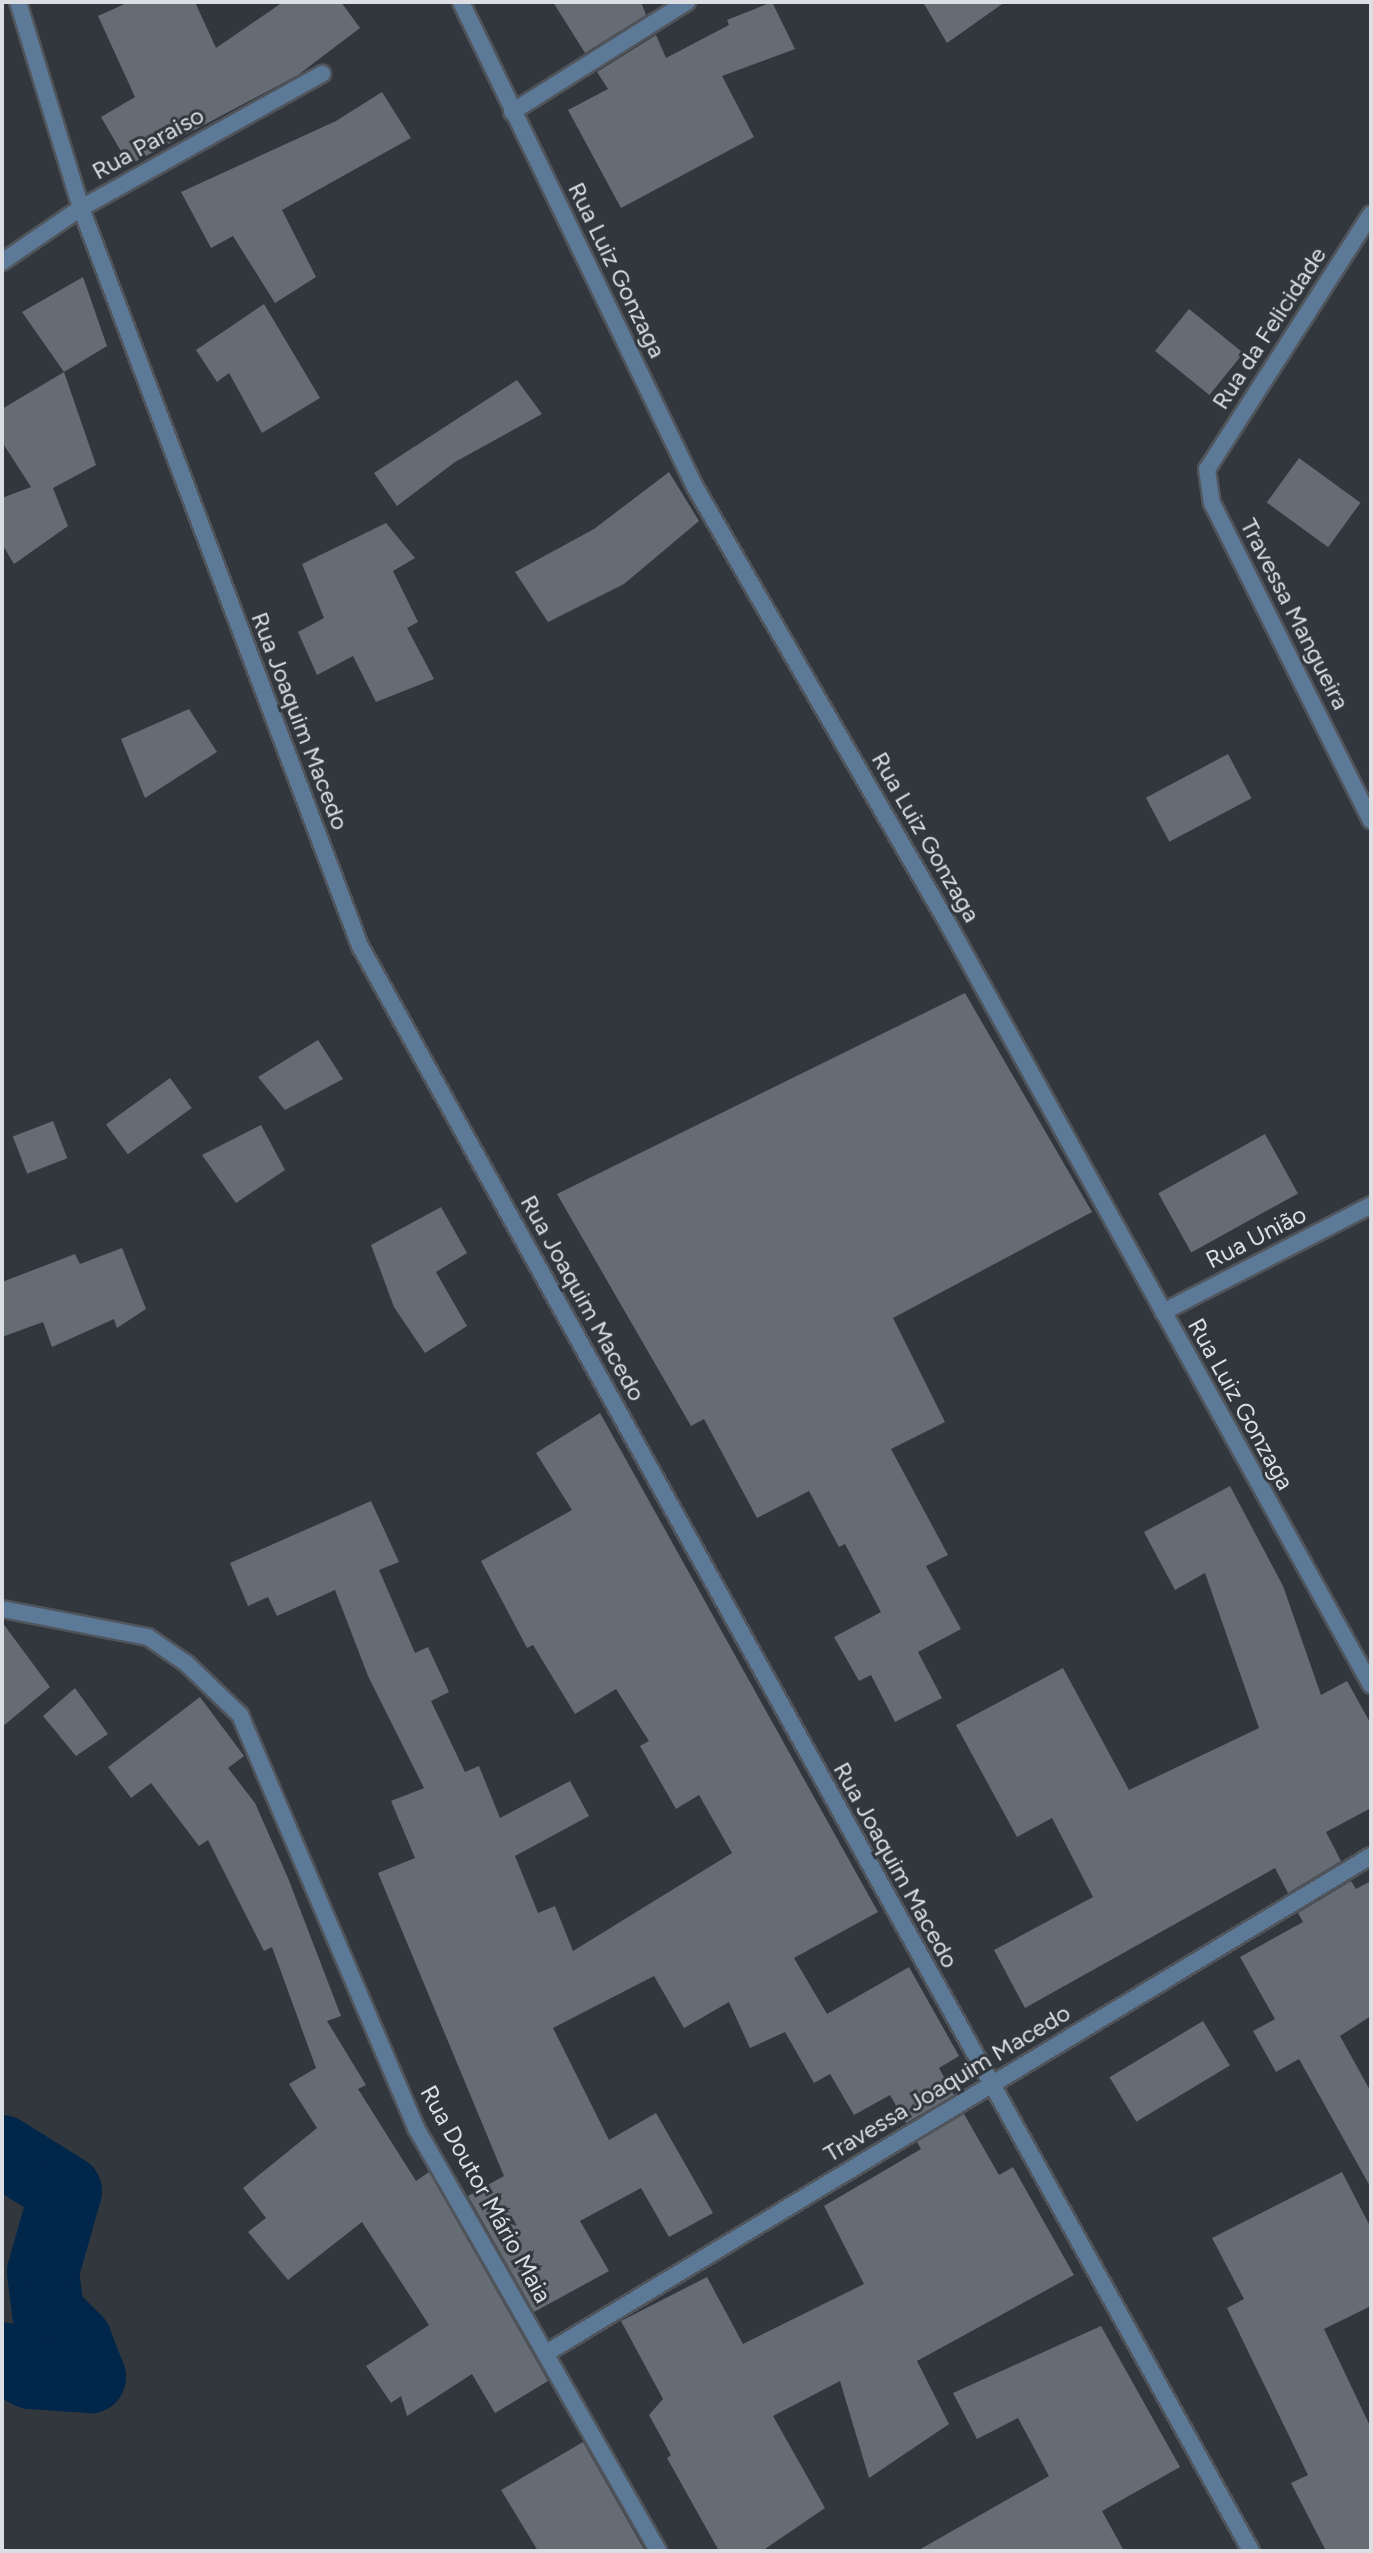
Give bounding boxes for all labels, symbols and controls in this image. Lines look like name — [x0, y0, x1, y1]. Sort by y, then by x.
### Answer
street label: Rua Paraiso — [87, 100, 209, 186]
street label: Rua Luiz Gonzaga — [562, 178, 672, 362]
street label: Rua da Felicidade — [1206, 241, 1332, 415]
street label: Travessa Mangueira — [1234, 514, 1356, 714]
street label: Rua Joaquim Macedo — [245, 608, 355, 834]
street label: Rua Luiz Gonzaga — [866, 747, 986, 927]
street label: Rua Joaquim Macedo — [514, 1190, 652, 1406]
street label: Rua União — [1201, 1200, 1311, 1274]
street label: Rua Luiz Gonzaga — [1182, 1313, 1300, 1495]
street label: Rua Joaquim Macedo — [827, 1757, 965, 1973]
street label: Travessa Joaquim Macedo — [819, 1998, 1075, 2168]
street label: Rua Doutor Mário Maia — [414, 2080, 558, 2308]

